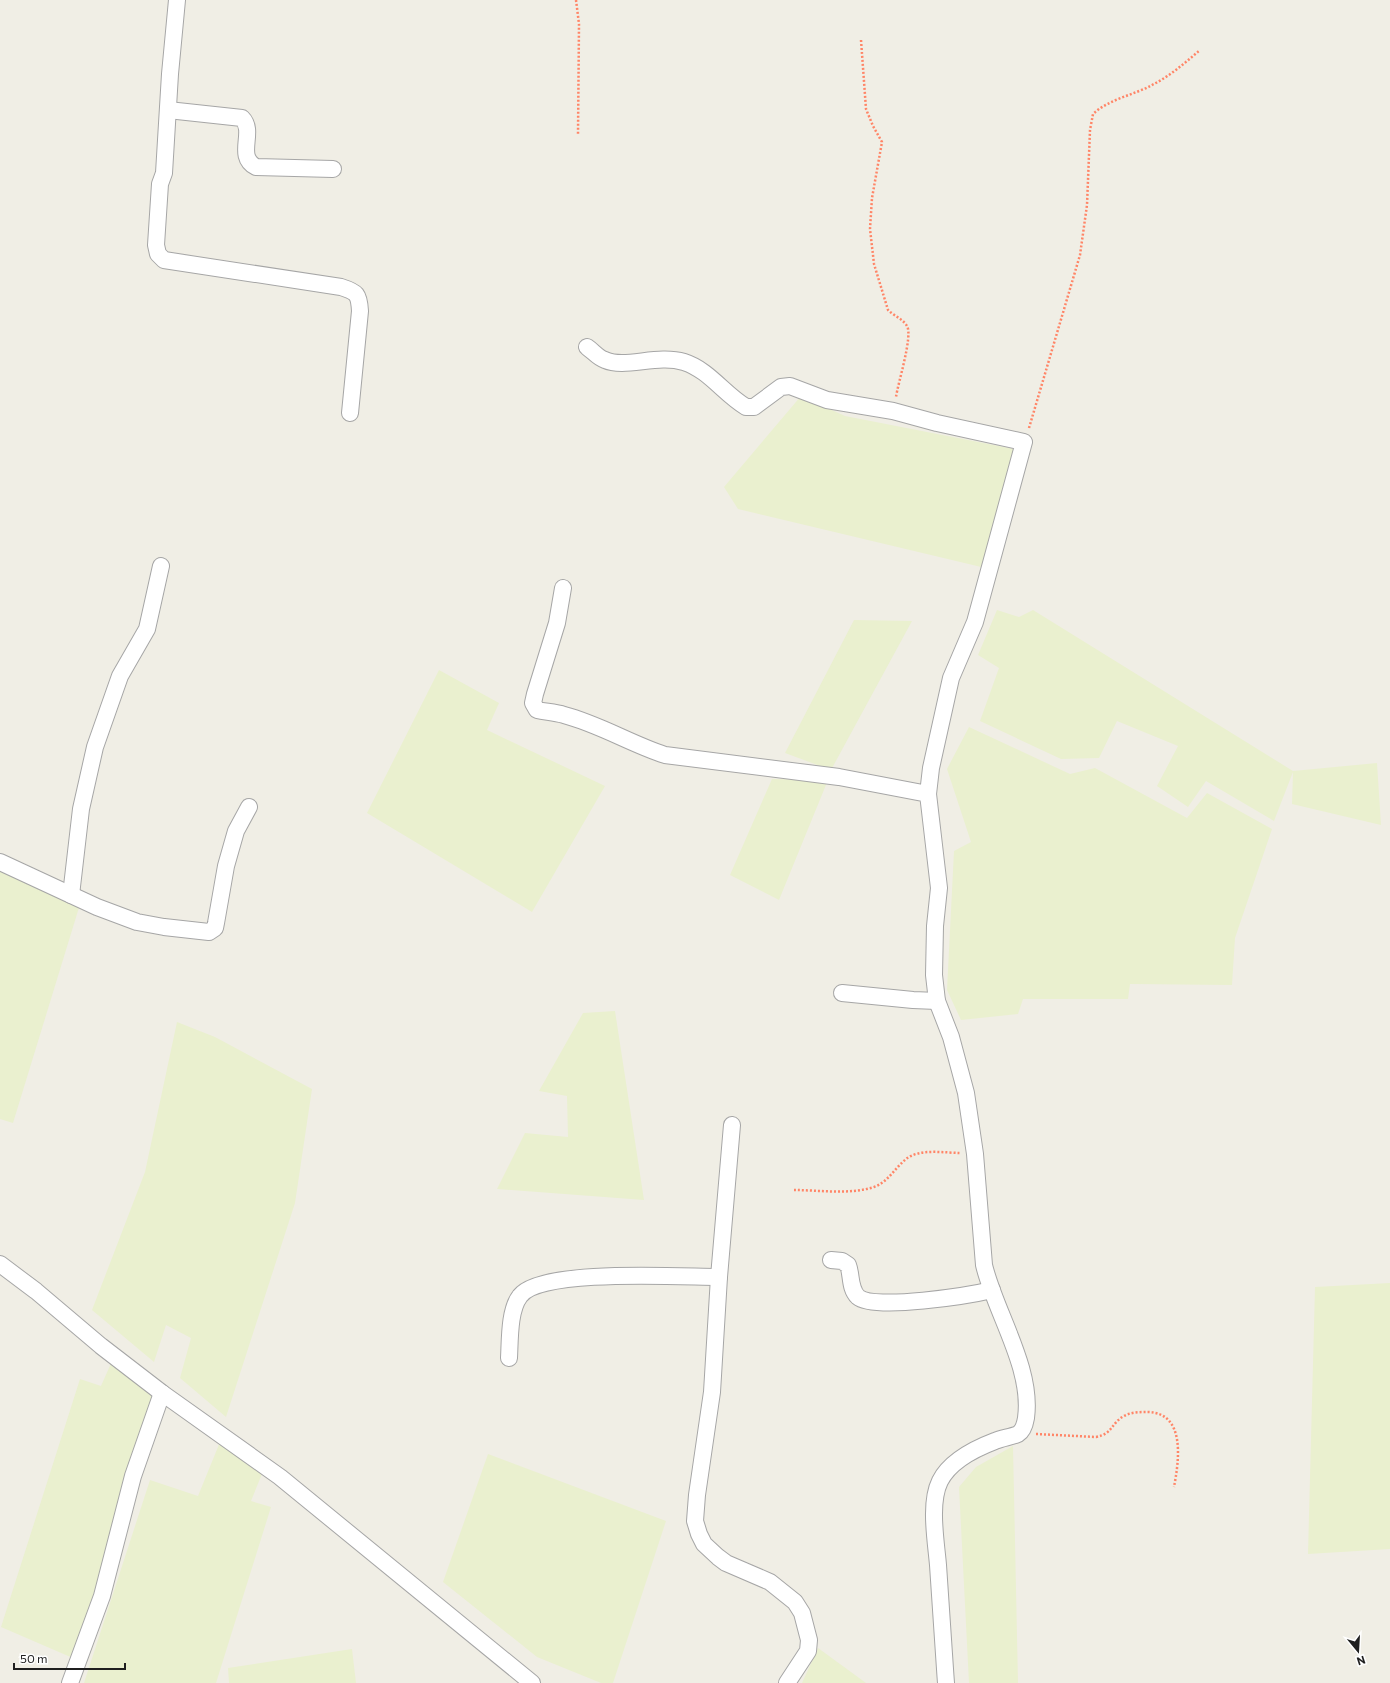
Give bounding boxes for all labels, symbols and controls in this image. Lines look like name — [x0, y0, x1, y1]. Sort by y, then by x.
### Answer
north arrow — [1338, 1631, 1378, 1671]
scale bar — [14, 1645, 125, 1671]
text: 50 m — [20, 1651, 48, 1665]
text: N — [1355, 1654, 1367, 1668]

